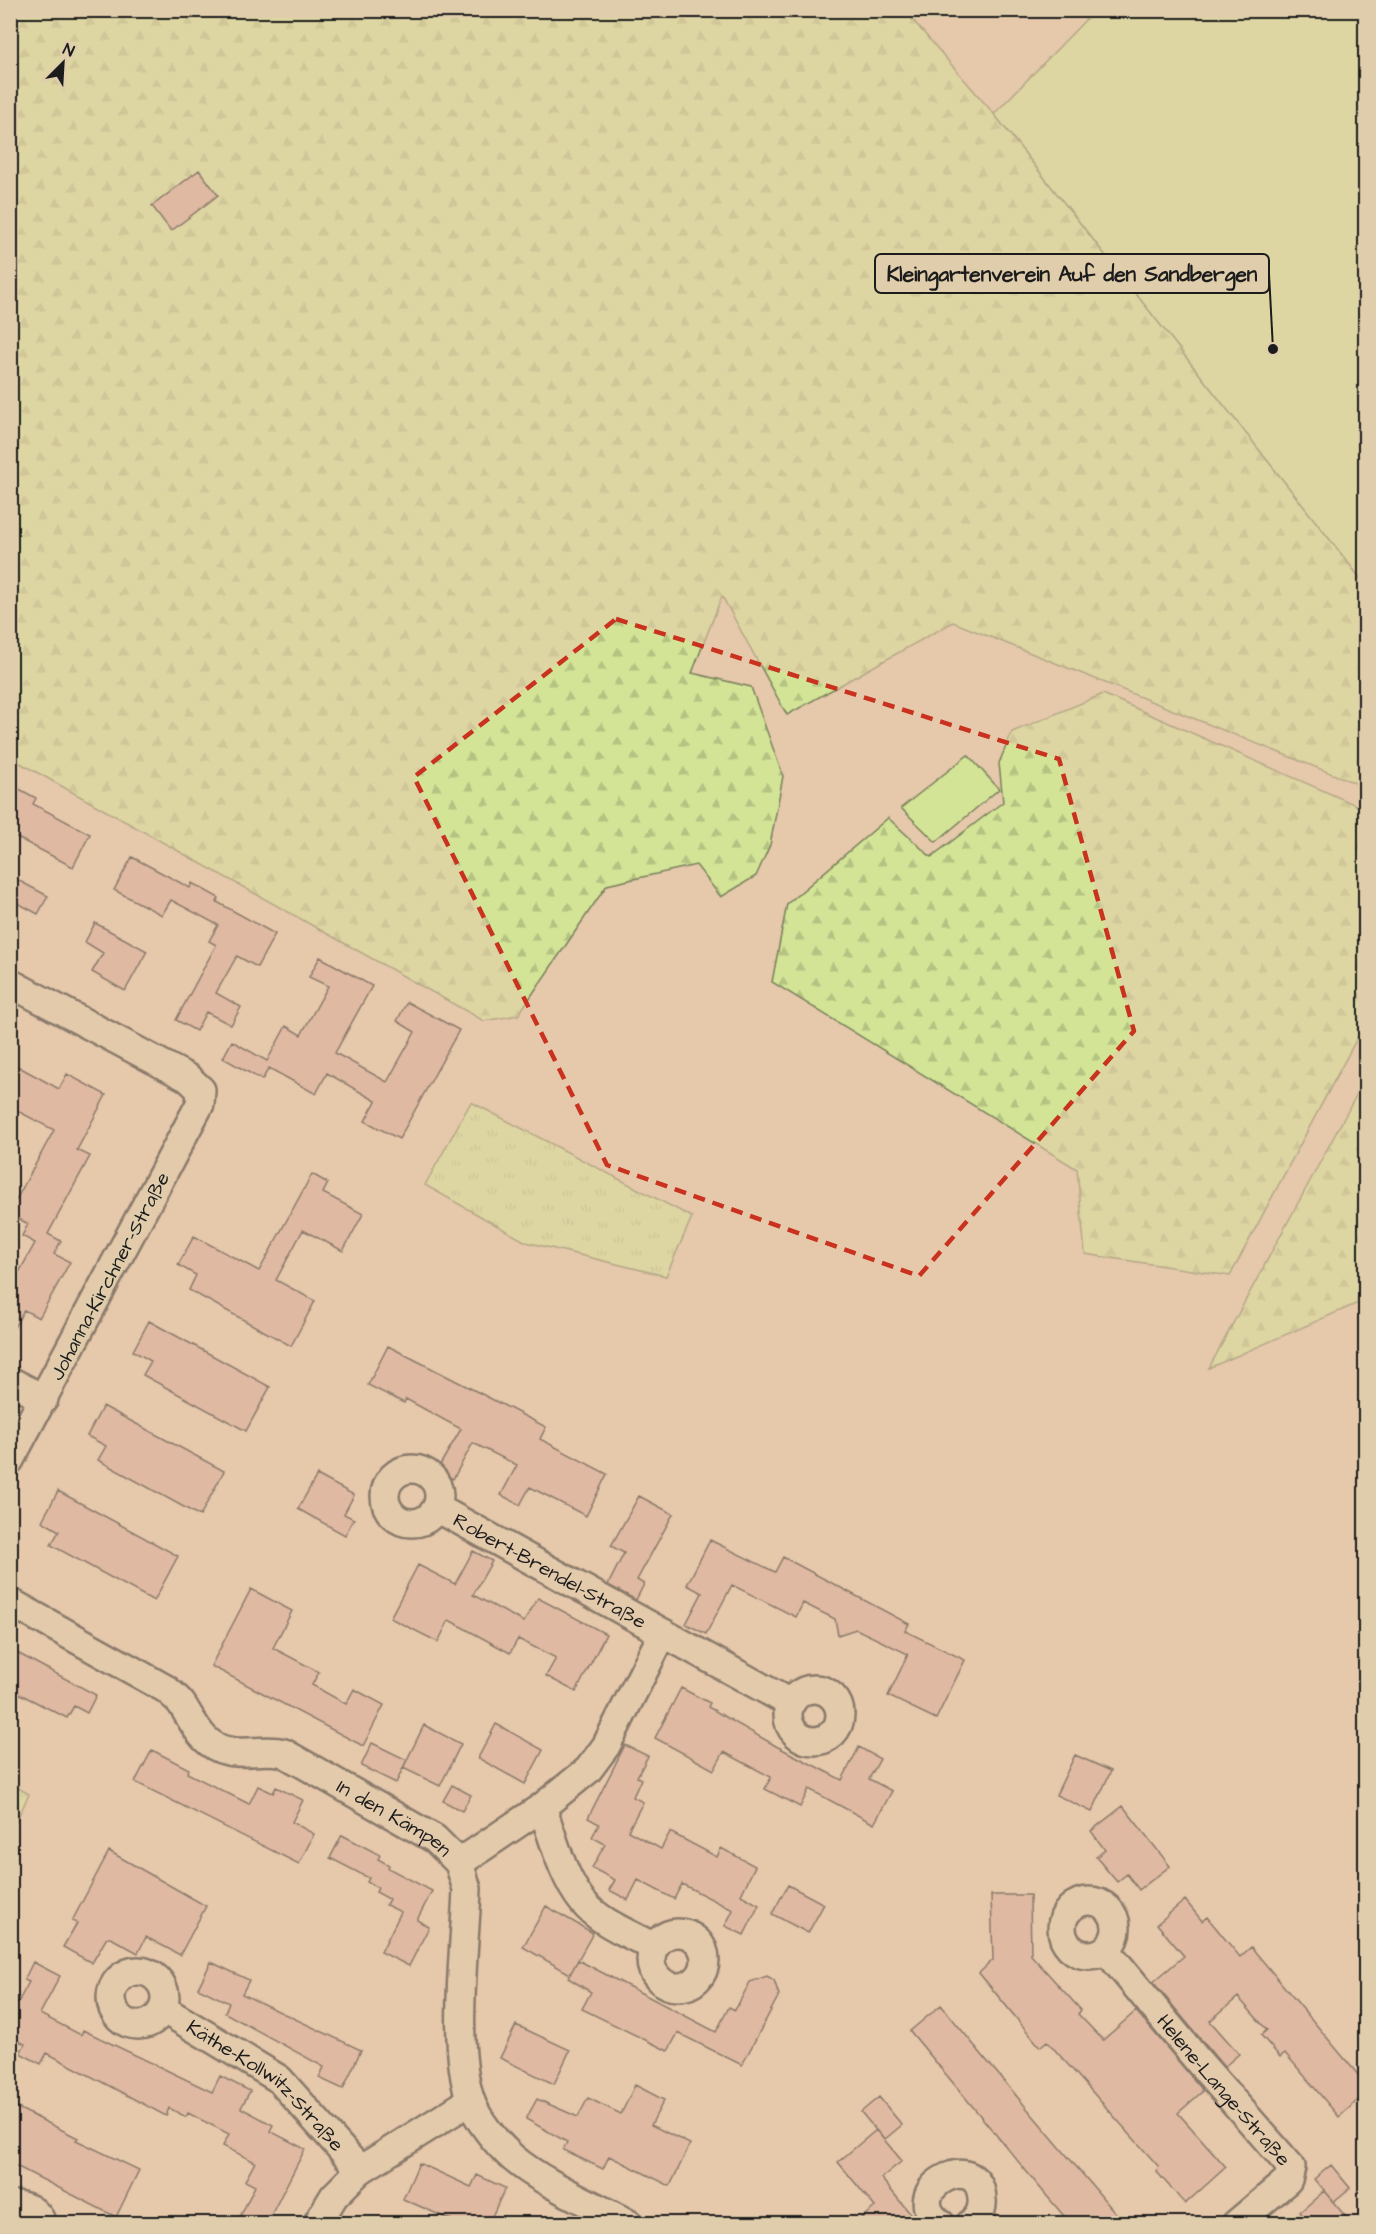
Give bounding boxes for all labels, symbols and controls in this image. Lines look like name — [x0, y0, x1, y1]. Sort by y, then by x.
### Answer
north arrow — [33, 33, 93, 93]
text: N — [60, 38, 78, 62]
callout: Kleingartenverein Auf den Sandbergen — [875, 254, 1269, 293]
text: Kleingartenverein Auf den Sandbergen — [887, 260, 1258, 291]
street label: Johanna-Kirchner-Straße — [43, 1167, 177, 1386]
street label: Robert-Brendel-Straße — [448, 1507, 651, 1636]
street label: In den Kämpen — [331, 1773, 458, 1863]
street label: Helene-Lange-Straße — [1150, 2008, 1297, 2173]
street label: Käthe-Kollwitz-Straße — [181, 2013, 350, 2158]

